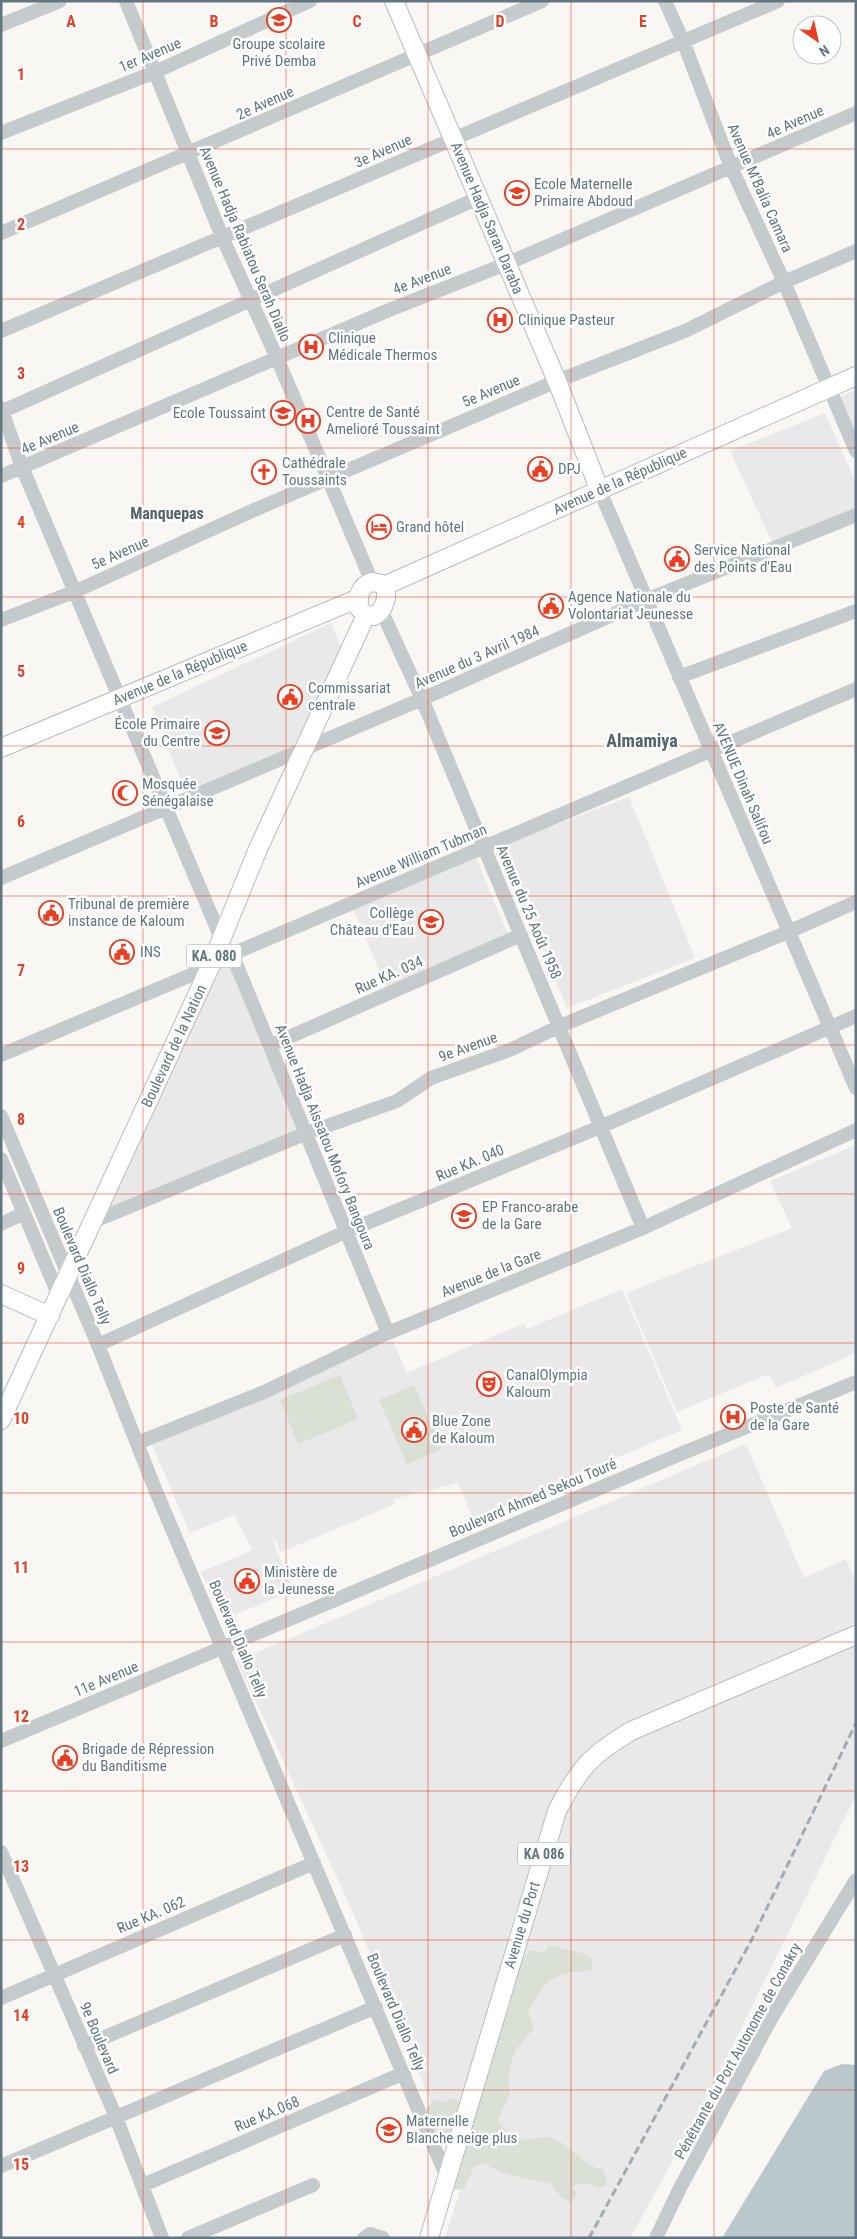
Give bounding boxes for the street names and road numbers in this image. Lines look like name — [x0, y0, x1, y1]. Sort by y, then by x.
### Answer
street label: 1er Avenue — [116, 34, 184, 76]
street label: 2e Avenue — [233, 82, 297, 124]
street label: 4e Avenue — [763, 101, 827, 143]
street label: Avenue M'Balia Camara — [723, 121, 797, 255]
street label: 3e Avenue — [351, 130, 415, 172]
street label: Avenue Hadja Saran Daraba — [447, 139, 527, 297]
street label: Avenue Hadja Rabiatou Serah Diallo — [196, 143, 294, 345]
street label: 4e Avenue — [390, 260, 454, 298]
street label: 5e Avenue — [459, 371, 523, 411]
street label: 4e Avenue — [18, 418, 82, 458]
street label: Avenue de la République — [550, 443, 690, 519]
street label: 5e Avenue — [88, 532, 152, 574]
street label: Avenue du 3 Avril 1984 — [412, 621, 542, 693]
street label: Avenue de la République — [110, 637, 250, 709]
street label: AVENUE Dinah Salifou — [709, 719, 777, 847]
street label: Avenue William Tubman — [353, 820, 489, 892]
street label: Avenue du 25 Août 1958 — [493, 842, 565, 982]
road number: KA. 080 — [186, 944, 242, 968]
street label: Rue KA. 034 — [352, 952, 426, 998]
street label: Boulevard de la Nation — [138, 982, 210, 1110]
street label: Avenue Hadja Aissatou Mofory Bangoura — [271, 1022, 379, 1252]
street label: 9e Avenue — [436, 1028, 500, 1066]
street label: Rue KA. 040 — [433, 1141, 507, 1185]
street label: Boulevard Diallo Telly — [49, 1204, 115, 1328]
street label: Avenue de la Gare — [438, 1245, 544, 1301]
street label: Boulevard Ahmed Sekou Touré — [447, 1455, 619, 1541]
street label: Boulevard Diallo Telly — [205, 1577, 271, 1701]
street label: 11e Avenue — [71, 1657, 141, 1701]
road number: KA 086 — [518, 1842, 570, 1866]
street label: Avenue du Port — [500, 1879, 544, 1971]
street label: Rue KA. 062 — [114, 1893, 188, 1937]
street label: Pénétrante du Port Autonome de Conakry — [671, 1940, 805, 2162]
street label: Boulevard Diallo Telly — [363, 1950, 429, 2074]
street label: 9e Boulevard — [76, 1999, 122, 2077]
street label: Rue KA.068 — [232, 2092, 302, 2136]

